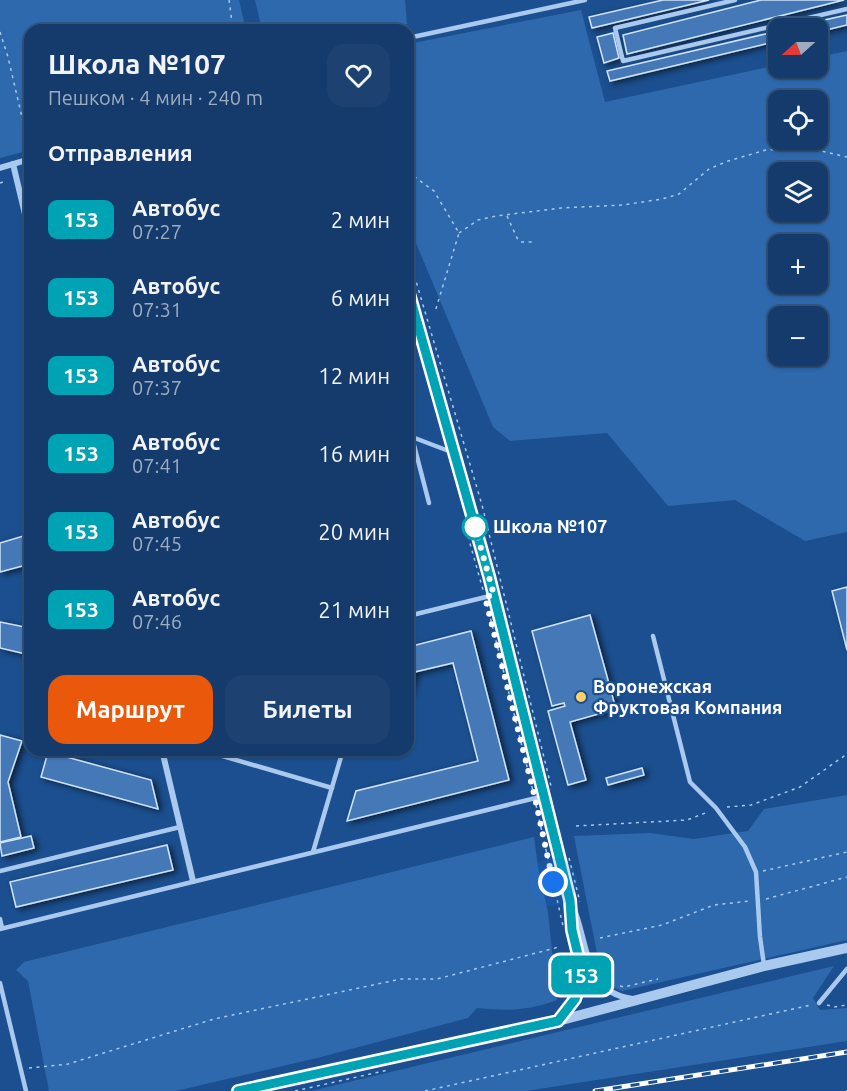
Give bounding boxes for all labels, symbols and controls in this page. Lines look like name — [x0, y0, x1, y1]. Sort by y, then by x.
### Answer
north arrow — [768, 18, 828, 78]
map controls — [768, 18, 828, 366]
button: heart — [327, 44, 390, 107]
text: Школа №107 — [48, 48, 226, 79]
text: Пешком · 4 мин · 240 m — [48, 86, 263, 109]
button: locate — [768, 90, 828, 150]
text: Отправления — [48, 140, 193, 165]
button: layers — [768, 162, 828, 222]
text: Автобус — [132, 195, 220, 220]
text: 153 — [63, 207, 99, 231]
text: 2 мин — [331, 207, 390, 232]
text: 07:27 — [132, 220, 182, 243]
button: + — [768, 234, 828, 294]
text: Автобус — [132, 273, 220, 298]
text: 153 — [63, 285, 99, 309]
text: 6 мин — [331, 285, 390, 310]
text: 07:31 — [132, 298, 182, 321]
button: − — [768, 306, 828, 366]
text: Автобус — [132, 351, 220, 376]
text: 153 — [63, 363, 99, 387]
text: 12 мин — [318, 363, 390, 388]
text: 07:37 — [132, 376, 182, 399]
text: Автобус — [132, 429, 220, 454]
text: 153 — [63, 441, 99, 465]
text: 16 мин — [318, 441, 390, 466]
text: 07:41 — [132, 454, 182, 477]
text: Автобус — [132, 507, 220, 532]
marker: Школа №107 — [462, 514, 488, 540]
place label: Школа №107 — [493, 516, 607, 536]
text: 153 — [63, 519, 99, 543]
text: 20 мин — [318, 519, 390, 544]
text: 07:45 — [132, 532, 182, 555]
text: Автобус — [132, 585, 220, 610]
text: 153 — [63, 597, 99, 621]
text: 21 мин — [318, 597, 390, 622]
text: 07:46 — [132, 610, 182, 633]
button: Маршрут — [48, 675, 213, 744]
button: Билеты — [225, 675, 390, 744]
place label: Воронежская Фруктовая Компания — [593, 676, 782, 717]
marker: Воронежская Фруктовая Компания — [574, 690, 588, 704]
your location — [538, 867, 568, 897]
line badge: 153 — [546, 956, 616, 994]
text: 153 — [563, 963, 599, 987]

